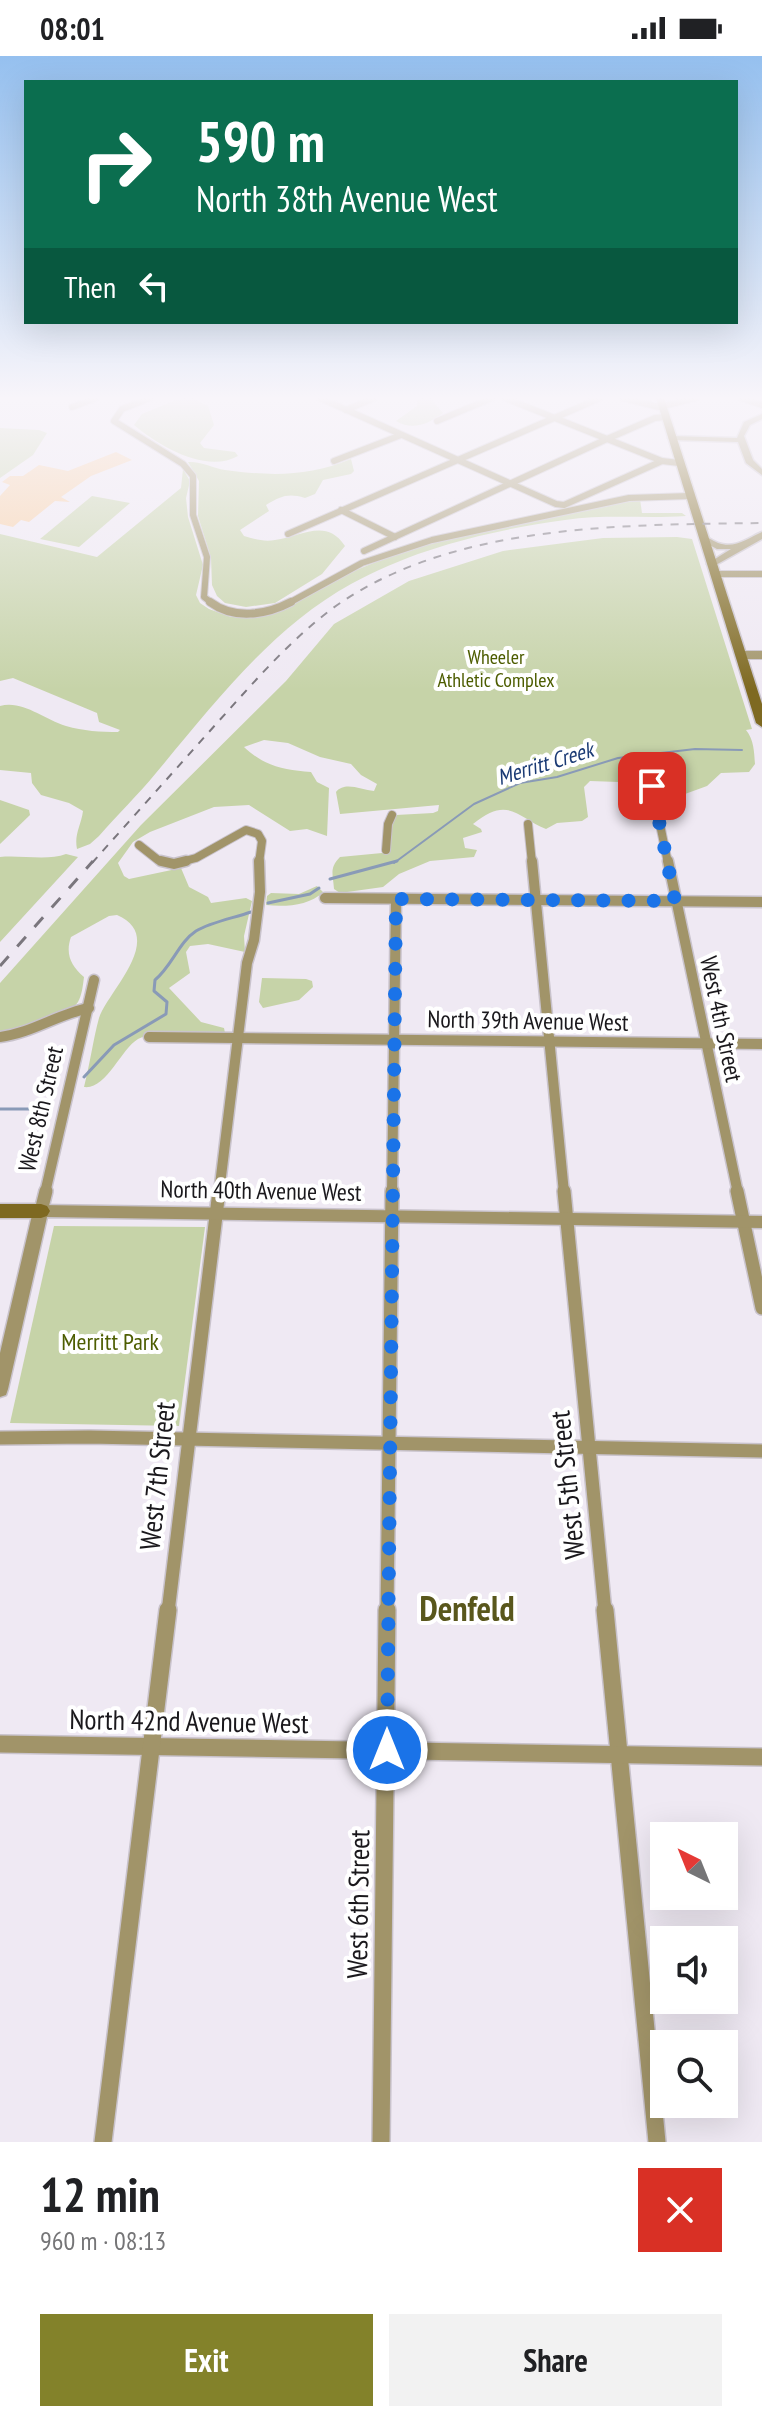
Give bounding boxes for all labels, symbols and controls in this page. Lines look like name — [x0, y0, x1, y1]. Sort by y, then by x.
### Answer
text: 08:01 — [40, 9, 105, 48]
text: 590 m — [196, 105, 325, 177]
icon: right — [64, 112, 168, 216]
text: North 38th Avenue West — [196, 175, 498, 222]
icon: left — [132, 264, 176, 308]
text: Then — [64, 267, 116, 306]
park label: Wheeler Athletic Complex — [438, 644, 554, 693]
water label: Merritt Creek — [494, 734, 599, 791]
pin — [618, 752, 686, 820]
icon: arrive — [630, 764, 674, 808]
street label: West 4th Street — [693, 953, 750, 1085]
street label: North 39th Avenue West — [427, 1003, 629, 1038]
street label: West 8th Street — [11, 1043, 70, 1175]
street label: North 40th Avenue West — [160, 1173, 362, 1208]
park label: Merritt Park — [61, 1326, 159, 1357]
street label: West 7th Street — [130, 1400, 183, 1552]
street label: West 5th Street — [540, 1409, 593, 1561]
district label: Denfeld — [419, 1586, 515, 1630]
street label: North 42nd Avenue West — [69, 1700, 309, 1741]
position arrow — [345, 1708, 429, 1792]
north arrow — [650, 1822, 738, 1910]
map controls — [650, 1822, 738, 2118]
street label: West 6th Street — [338, 1829, 377, 1979]
button: sound — [650, 1926, 738, 2014]
button: search — [650, 2030, 738, 2118]
text: 12 min — [40, 2163, 160, 2225]
button: close — [638, 2168, 722, 2252]
text: 960 m · 08:13 — [40, 2224, 166, 2257]
button: Exit — [40, 2314, 373, 2406]
button: Share — [389, 2314, 722, 2406]

